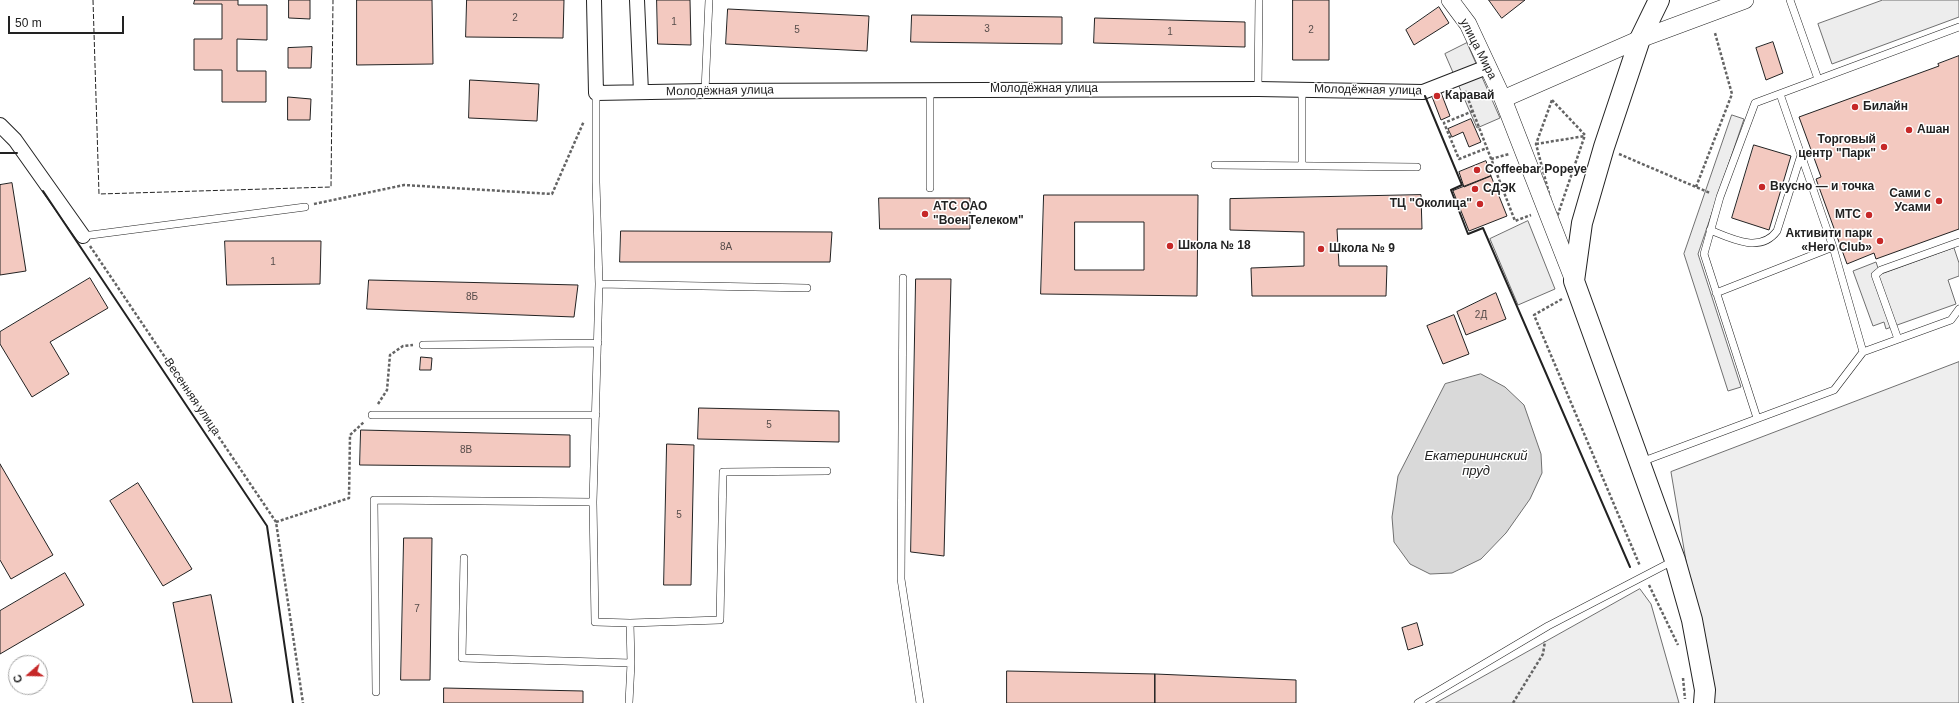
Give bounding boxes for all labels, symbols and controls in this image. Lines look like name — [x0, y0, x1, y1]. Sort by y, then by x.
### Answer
scale bar — [10, 8, 126, 34]
house number: 2 — [512, 12, 518, 24]
text: 50 m — [15, 16, 42, 30]
house number: 1 — [671, 16, 677, 28]
street label: улица Мира — [1457, 16, 1499, 82]
house number: 3 — [984, 23, 990, 35]
house number: 5 — [794, 24, 800, 36]
house number: 2 — [1308, 24, 1314, 36]
house number: 1 — [1167, 26, 1173, 38]
street label: Молодёжная улица — [990, 82, 1098, 96]
street label: Молодёжная улица — [1314, 82, 1422, 98]
street label: Молодёжная улица — [666, 83, 774, 99]
place label: Каравай — [1445, 89, 1494, 103]
marker: Каравай — [1432, 91, 1442, 101]
place label: Билайн — [1863, 100, 1908, 114]
marker: Билайн — [1850, 102, 1860, 112]
place label: Ашан — [1917, 123, 1950, 137]
marker: Ашан — [1904, 125, 1914, 135]
place label: Торговый центр "Парк" — [1798, 133, 1876, 161]
marker: Торговый центр "Парк" — [1879, 142, 1889, 152]
place label: Coffeebar Popeye — [1485, 163, 1587, 177]
marker: Coffeebar Popeye — [1472, 165, 1482, 175]
place label: Вкусно — и точка — [1770, 180, 1874, 194]
place label: СДЭК — [1483, 182, 1516, 196]
marker: Вкусно — и точка — [1757, 182, 1767, 192]
marker: СДЭК — [1470, 184, 1480, 194]
place label: Сами с Усами — [1889, 187, 1931, 215]
marker: Сами с Усами — [1934, 196, 1944, 206]
place label: ТЦ "Околица" — [1390, 197, 1472, 211]
marker: ТЦ "Околица" — [1475, 199, 1485, 209]
place label: АТС ОАО "ВоенТелеком" — [933, 200, 1024, 228]
place label: МТС — [1835, 208, 1861, 222]
marker: АТС ОАО "ВоенТелеком" — [920, 209, 930, 219]
marker: МТС — [1864, 210, 1874, 220]
place label: Активити парк «Hero Club» — [1785, 227, 1872, 255]
marker: Активити парк «Hero Club» — [1875, 236, 1885, 246]
place label: Школа № 18 — [1178, 239, 1251, 253]
house number: 8А — [720, 241, 732, 253]
marker: Школа № 18 — [1165, 241, 1175, 251]
place label: Школа № 9 — [1329, 242, 1395, 256]
marker: Школа № 9 — [1316, 244, 1326, 254]
house number: 1 — [270, 256, 276, 268]
house number: 8Б — [466, 291, 478, 303]
house number: 2Д — [1475, 309, 1487, 321]
street label: Весенняя улица — [161, 356, 223, 438]
house number: 5 — [766, 419, 772, 431]
house number: 8В — [460, 444, 472, 456]
water label: Екатерининский пруд — [1424, 448, 1528, 479]
house number: 5 — [676, 509, 682, 521]
house number: 7 — [414, 603, 420, 615]
north arrow — [8, 655, 48, 695]
text: С — [11, 673, 25, 685]

